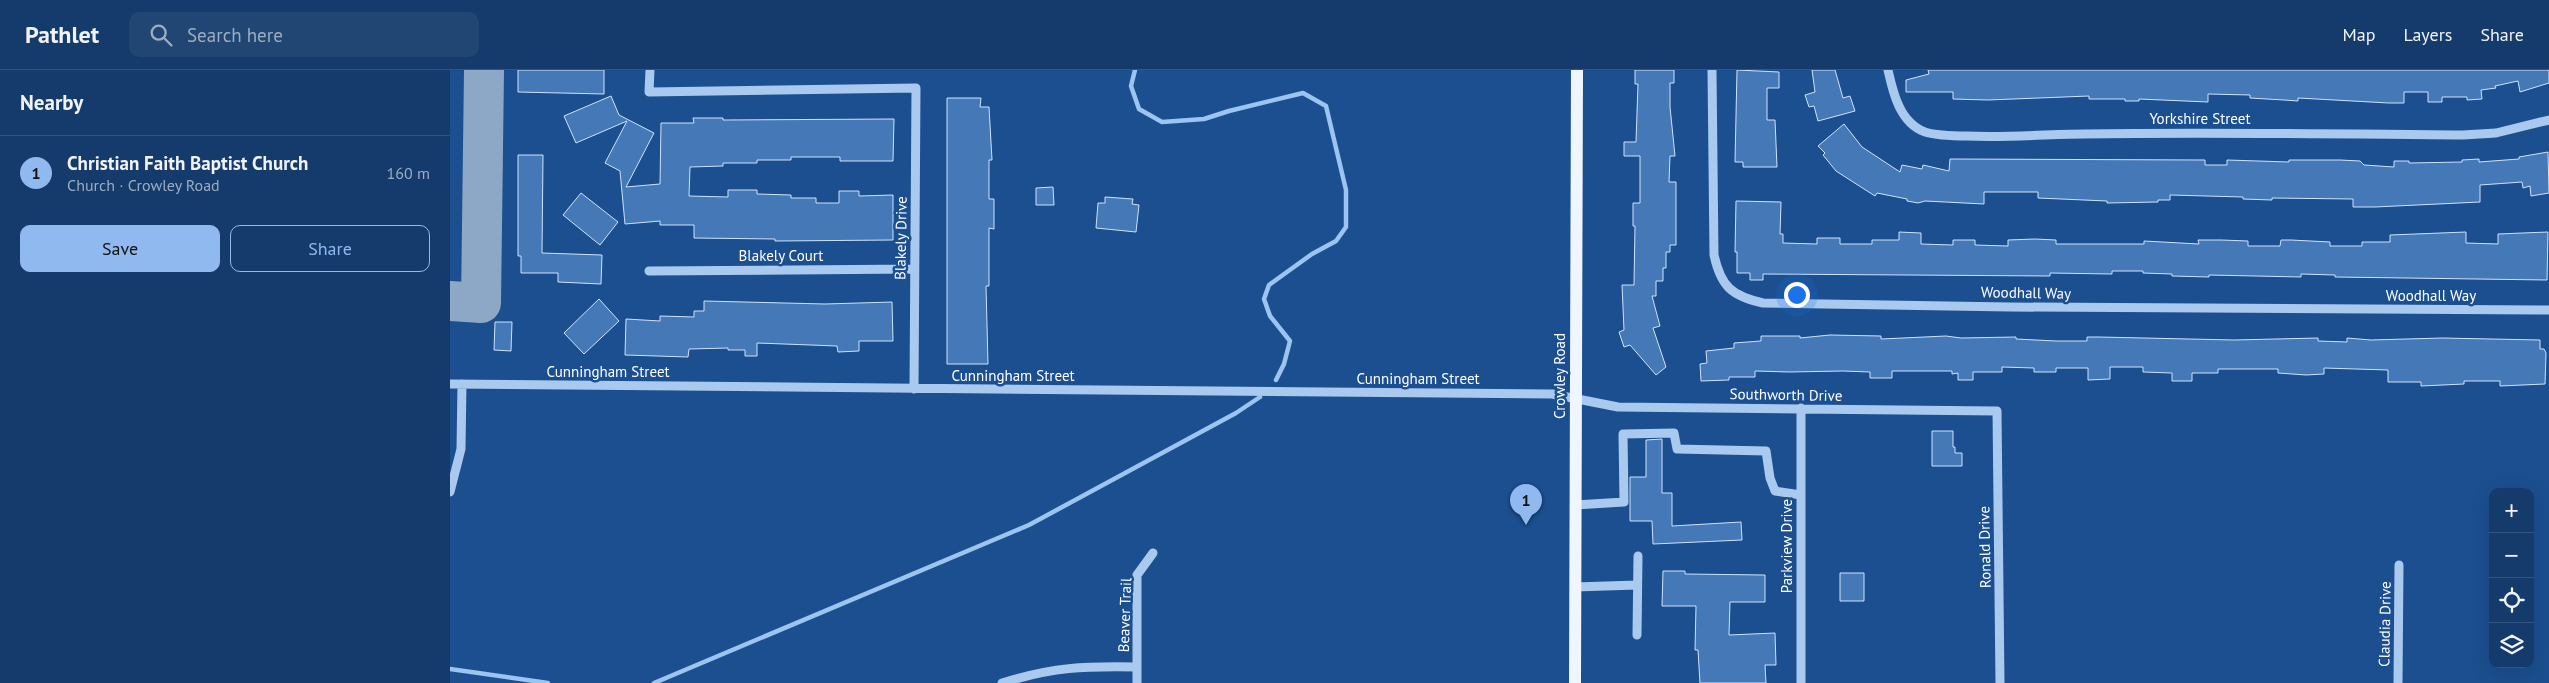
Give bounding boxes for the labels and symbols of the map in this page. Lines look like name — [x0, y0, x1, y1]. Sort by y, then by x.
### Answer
street label: Yorkshire Street — [2150, 109, 2251, 128]
street label: Blakely Drive — [890, 196, 911, 280]
street label: Blakely Court — [739, 246, 823, 265]
your location — [1784, 282, 1810, 308]
street label: Woodhall Way — [1981, 282, 2071, 303]
street label: Woodhall Way — [2386, 286, 2476, 305]
street label: Crowley Road — [1550, 333, 1569, 419]
street label: Cunningham Street — [546, 362, 670, 381]
street label: Cunningham Street — [951, 366, 1075, 385]
street label: Cunningham Street — [1356, 369, 1480, 388]
street label: Southworth Drive — [1729, 384, 1843, 405]
pin: 1 — [1510, 484, 1542, 525]
street label: Parkview Drive — [1777, 499, 1796, 593]
street label: Ronald Drive — [1974, 506, 1995, 588]
street label: Beaver Trail — [1114, 577, 1135, 653]
street label: Claudia Drive — [2374, 581, 2395, 667]

